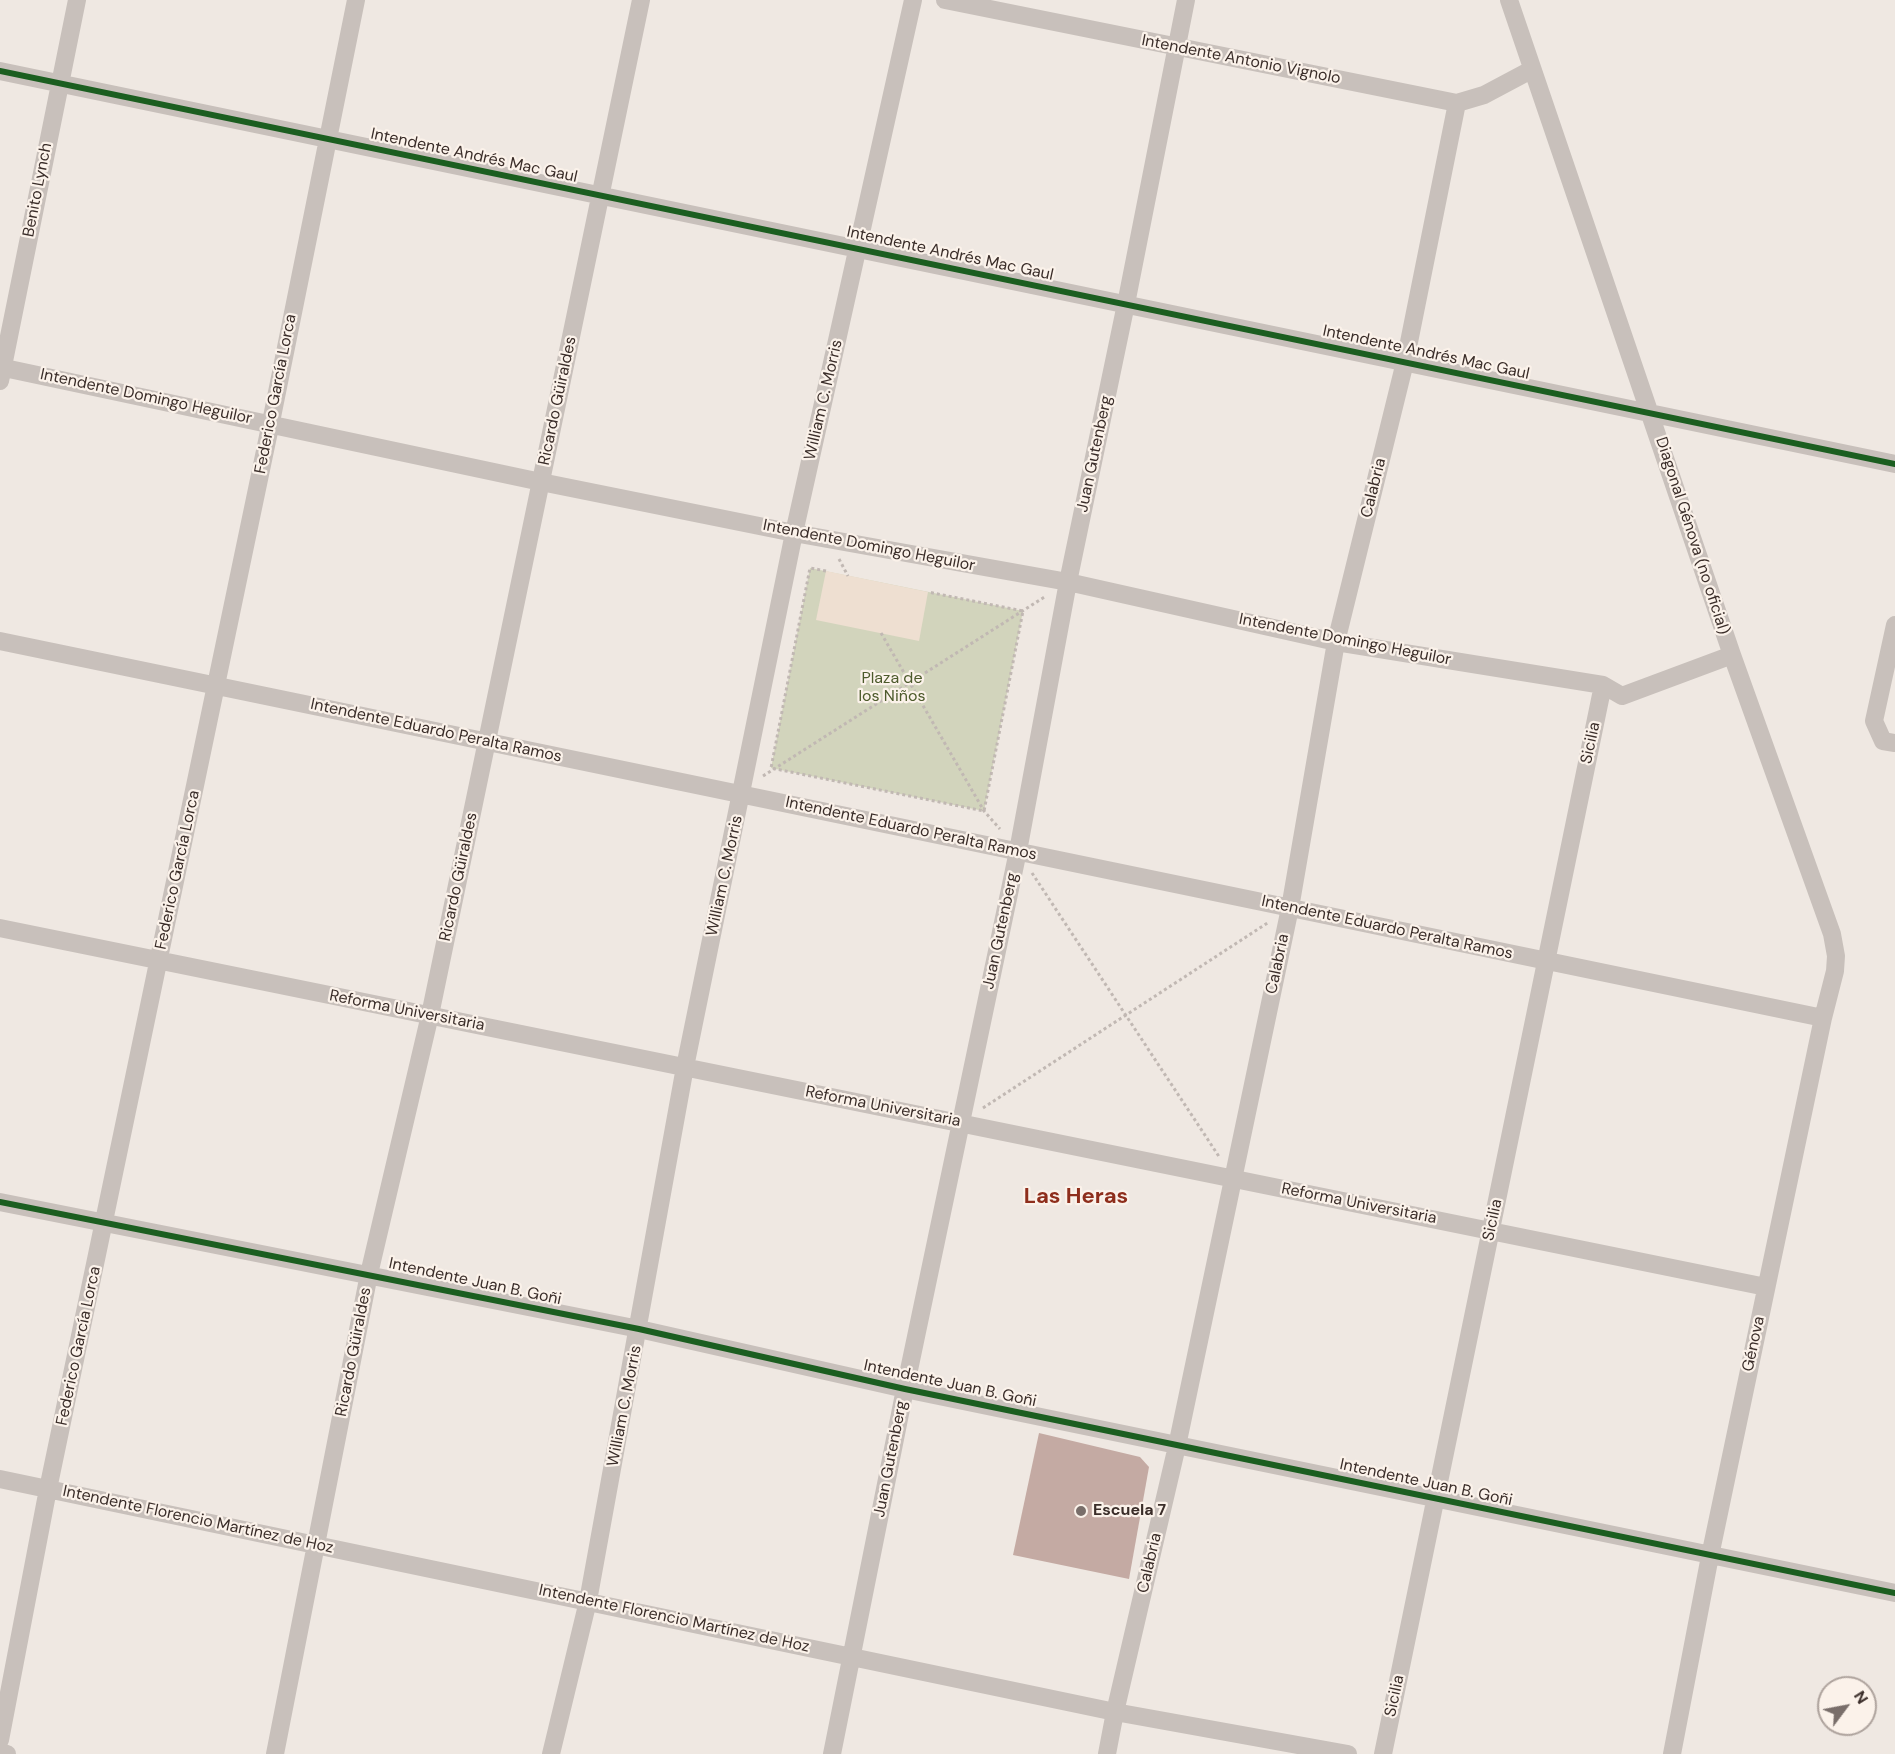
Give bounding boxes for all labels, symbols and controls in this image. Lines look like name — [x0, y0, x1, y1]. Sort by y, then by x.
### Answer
street label: Intendente Antonio Vignolo — [1140, 31, 1342, 89]
street label: Intendente Andrés Mac Gaul — [369, 125, 579, 187]
street label: Benito Lynch — [19, 141, 57, 239]
street label: Intendente Andrés Mac Gaul — [845, 223, 1055, 285]
street label: Federico García Lorca — [251, 313, 301, 475]
street label: Intendente Andrés Mac Gaul — [1321, 322, 1531, 384]
street label: Ricardo Güiraldes — [535, 335, 581, 467]
street label: William C. Morris — [801, 338, 847, 462]
street label: Intendente Domingo Heguilor — [38, 365, 254, 429]
street label: Juan Gutenberg — [1073, 394, 1117, 514]
street label: Diagonal Génova (no oficial) — [1651, 435, 1733, 637]
street label: Calabria — [1357, 456, 1391, 520]
street label: Intendente Domingo Heguilor — [761, 516, 977, 576]
street label: Intendente Domingo Heguilor — [1237, 610, 1453, 670]
park label: Plaza de los Niños — [859, 669, 925, 707]
street label: Intendente Eduardo Peralta Ramos — [309, 695, 563, 767]
street label: Sicilia — [1577, 720, 1605, 766]
street label: Federico García Lorca — [152, 789, 204, 951]
street label: Intendente Eduardo Peralta Ramos — [784, 793, 1038, 865]
street label: Ricardo Güiraldes — [436, 811, 482, 943]
street label: William C. Morris — [703, 814, 747, 938]
street label: Juan Gutenberg — [979, 871, 1023, 991]
street label: Intendente Eduardo Peralta Ramos — [1260, 892, 1514, 964]
street label: Calabria — [1262, 932, 1294, 996]
street label: Reforma Universitaria — [328, 987, 486, 1035]
street label: Reforma Universitaria — [804, 1083, 962, 1131]
street label: Reforma Universitaria — [1280, 1180, 1438, 1228]
district label: Las Heras — [1024, 1184, 1128, 1210]
street label: Sicilia — [1479, 1197, 1507, 1243]
street label: Intendente Juan B. Goñi — [387, 1254, 563, 1310]
street label: Federico García Lorca — [53, 1265, 105, 1427]
street label: Ricardo Güiraldes — [332, 1286, 376, 1418]
street label: Génova — [1739, 1315, 1769, 1373]
street label: William C. Morris — [604, 1344, 646, 1468]
street label: Intendente Juan B. Goñi — [862, 1356, 1038, 1412]
street label: Juan Gutenberg — [870, 1399, 912, 1519]
street label: Intendente Juan B. Goñi — [1338, 1455, 1514, 1511]
street label: Intendente Florencio Martínez de Hoz — [61, 1482, 335, 1558]
place label: Escuela 7 — [1093, 1501, 1166, 1521]
marker: Escuela 7 — [1074, 1504, 1088, 1518]
street label: Calabria — [1134, 1531, 1166, 1595]
street label: Intendente Florencio Martínez de Hoz — [537, 1581, 811, 1657]
street label: Sicilia — [1381, 1673, 1409, 1719]
north arrow — [1817, 1676, 1877, 1736]
text: N — [1849, 1687, 1873, 1708]

